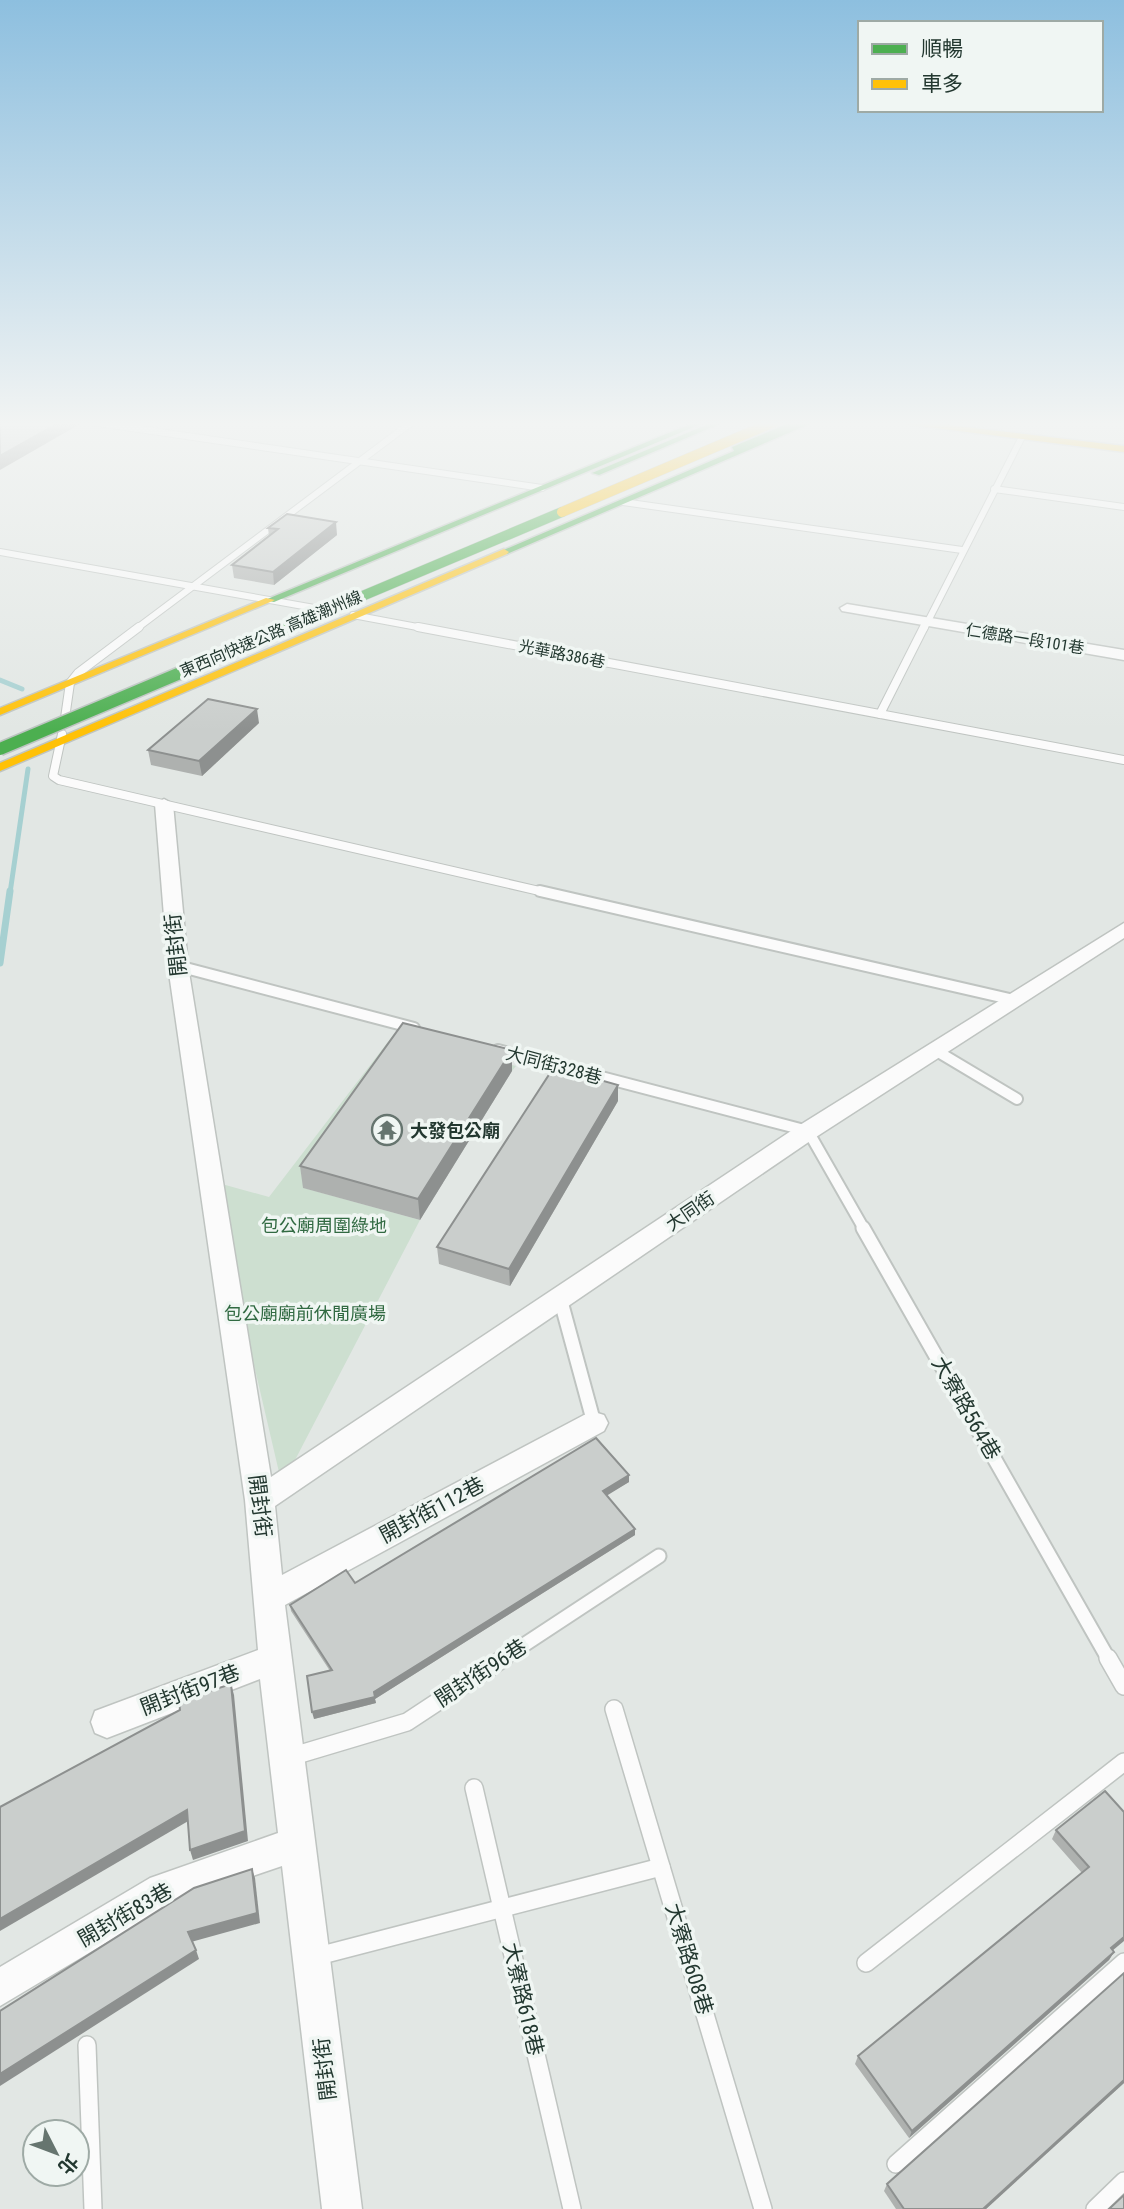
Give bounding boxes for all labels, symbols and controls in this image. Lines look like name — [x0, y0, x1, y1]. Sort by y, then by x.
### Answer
legend — [858, 21, 1103, 112]
text: 順暢 — [921, 37, 963, 61]
text: 車多 — [921, 72, 963, 96]
street label: 東西向快速公路 高雄潮州線 — [177, 587, 365, 681]
street label: 仁德路一段101巷 — [964, 620, 1086, 658]
street label: 光華路386巷 — [517, 636, 607, 672]
street label: 開封街 — [161, 912, 191, 978]
street label: 大同街328巷 — [504, 1042, 604, 1088]
temple icon: 大發包公廟 — [370, 1113, 404, 1147]
place label: 大發包公廟 — [410, 1120, 500, 1141]
street label: 大同街 — [662, 1187, 718, 1235]
park label: 包公廟周圍綠地 — [261, 1215, 387, 1236]
park label: 包公廟廟前休閒廣場 — [224, 1303, 386, 1324]
street label: 大寮路564巷 — [927, 1352, 1005, 1464]
street label: 開封街112巷 — [376, 1472, 488, 1548]
street label: 開封街 — [244, 1473, 276, 1539]
street label: 開封街96巷 — [431, 1634, 531, 1712]
street label: 開封街97巷 — [137, 1660, 243, 1720]
street label: 開封街83巷 — [74, 1878, 176, 1952]
street label: 大寮路608巷 — [661, 1900, 717, 2018]
street label: 大寮路618巷 — [498, 1940, 548, 2058]
street label: 開封街 — [309, 2036, 341, 2102]
north arrow — [21, 2118, 91, 2188]
text: 北 — [53, 2149, 83, 2179]

